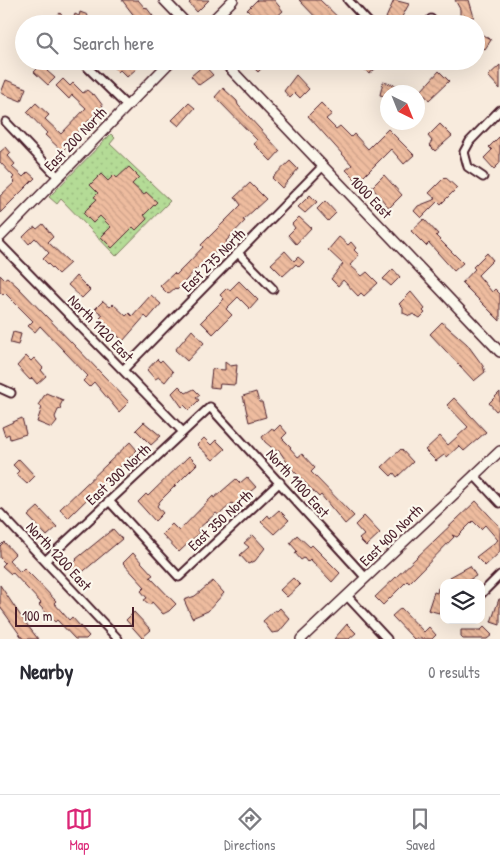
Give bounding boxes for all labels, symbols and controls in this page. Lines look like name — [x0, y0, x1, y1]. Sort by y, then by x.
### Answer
search box — [15, 15, 485, 70]
icon: search — [33, 29, 61, 57]
text: Search here — [73, 30, 154, 56]
north arrow — [380, 85, 425, 130]
street label: East 200 North — [39, 102, 111, 176]
street label: 1000 East — [345, 171, 397, 224]
street label: East 275 North — [176, 223, 250, 297]
street label: North 1120 East — [63, 290, 139, 367]
street label: East 300 North — [81, 438, 155, 510]
street label: North 1100 East — [261, 444, 335, 523]
street label: East 350 North — [183, 485, 257, 555]
street label: East 400 North — [355, 499, 427, 571]
street label: North 1200 East — [21, 517, 97, 596]
map controls — [440, 579, 485, 624]
button: layers — [440, 579, 485, 624]
scale bar — [15, 604, 134, 627]
text: 100 m — [22, 606, 52, 625]
text: Nearby — [20, 657, 73, 686]
text: 0 results — [428, 661, 480, 683]
tab: Map — [65, 805, 93, 854]
tab: Directions — [224, 805, 275, 854]
tab: Saved — [406, 805, 435, 854]

